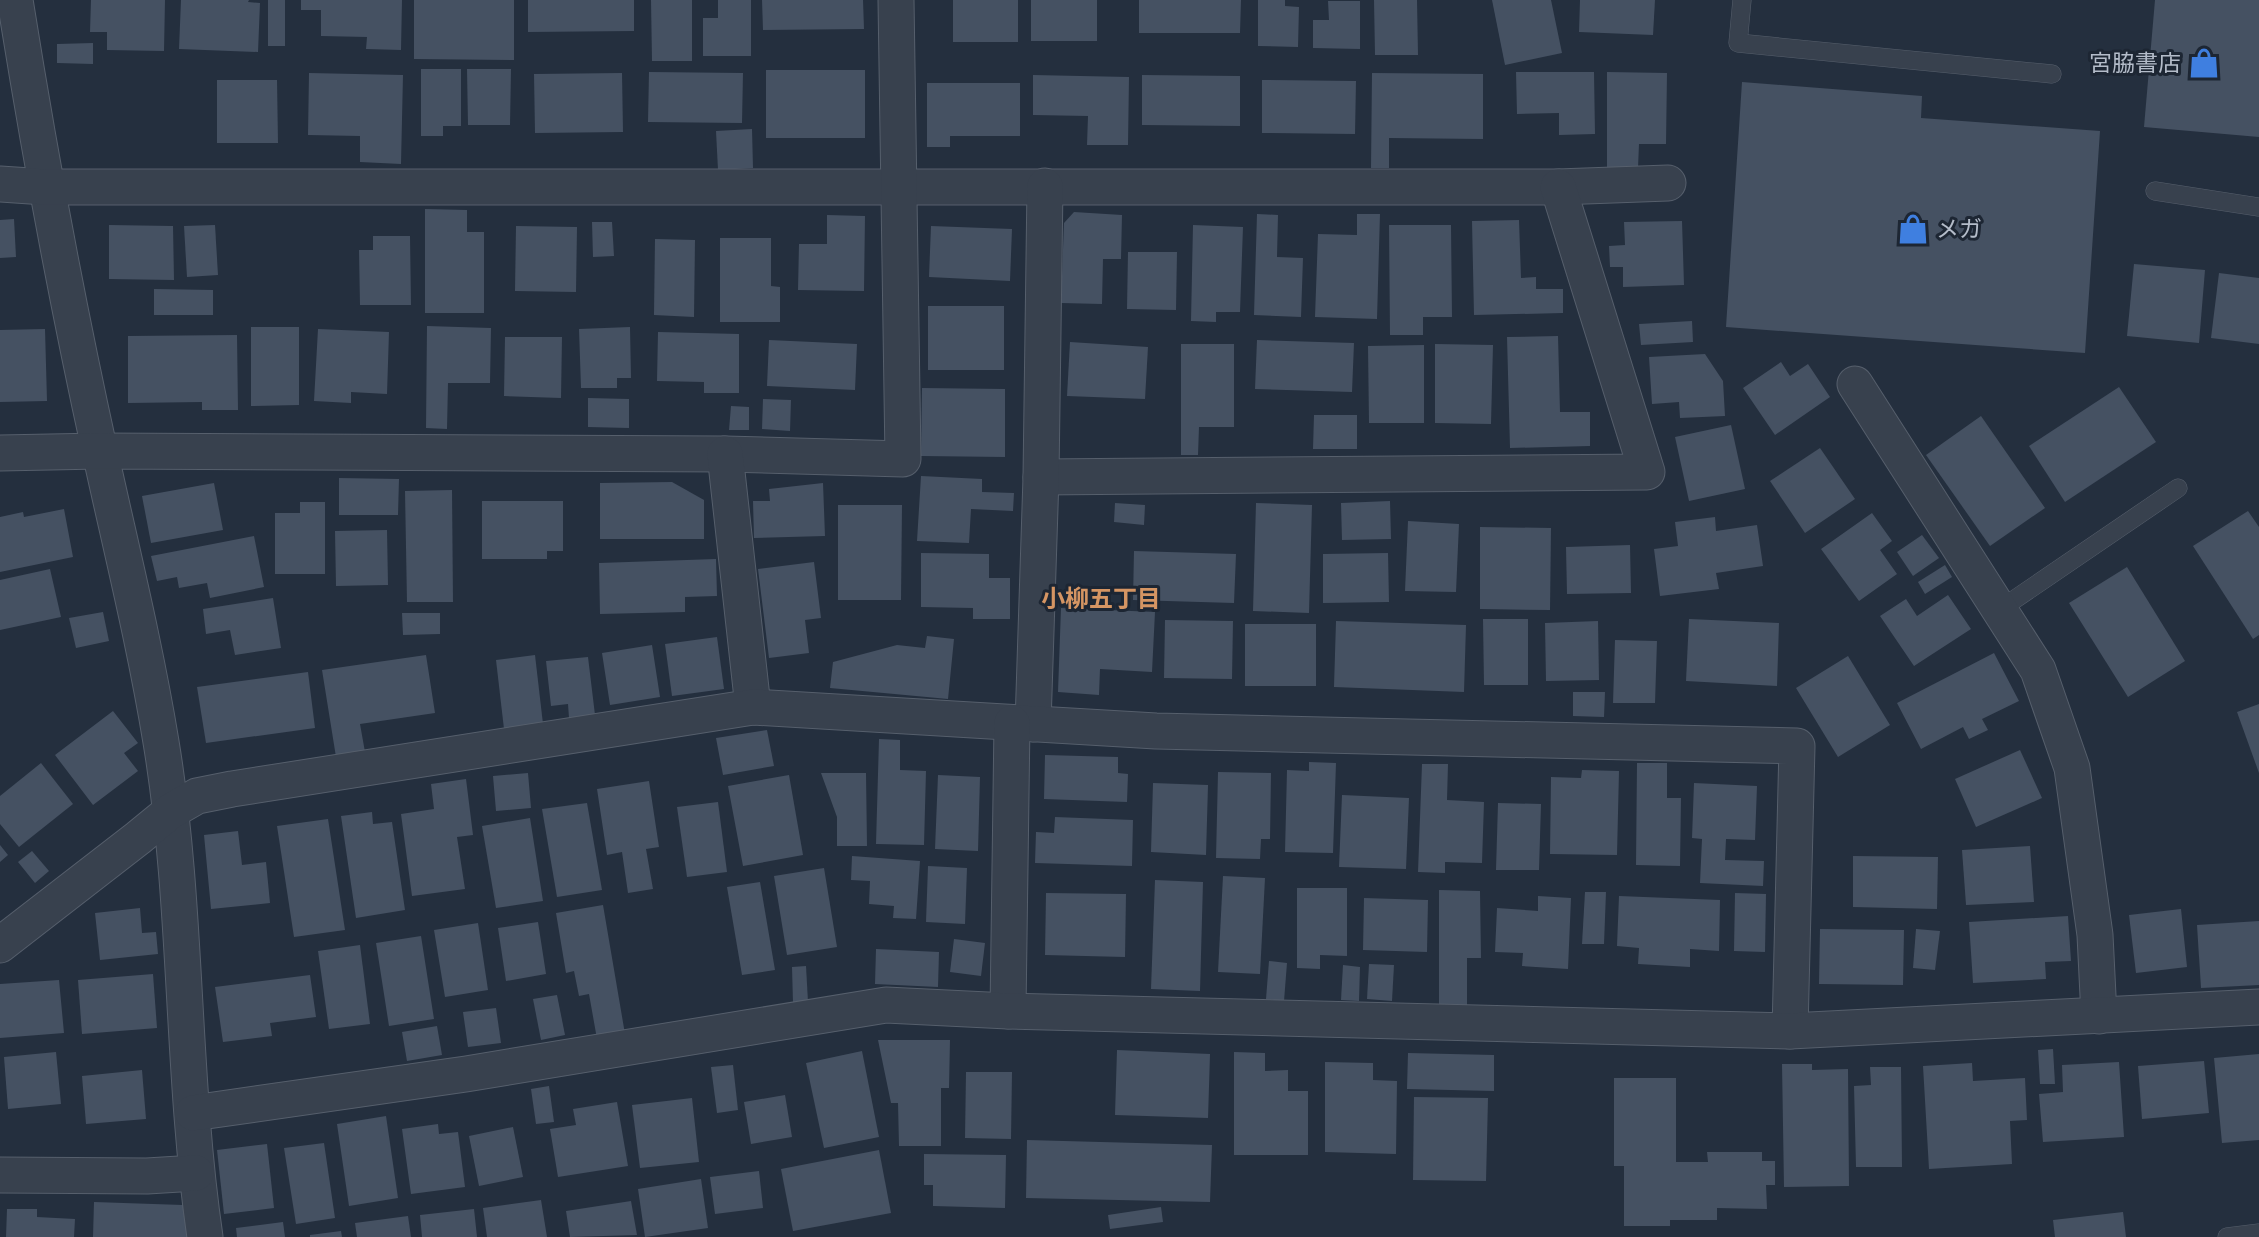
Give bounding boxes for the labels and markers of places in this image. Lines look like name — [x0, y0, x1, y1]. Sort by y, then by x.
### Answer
shop icon: 宮脇書店 — [2187, 46, 2221, 80]
place label: 宮脇書店 — [2089, 48, 2181, 76]
shop icon: メガ — [1896, 212, 1930, 246]
place label: メガ — [1936, 214, 1982, 242]

